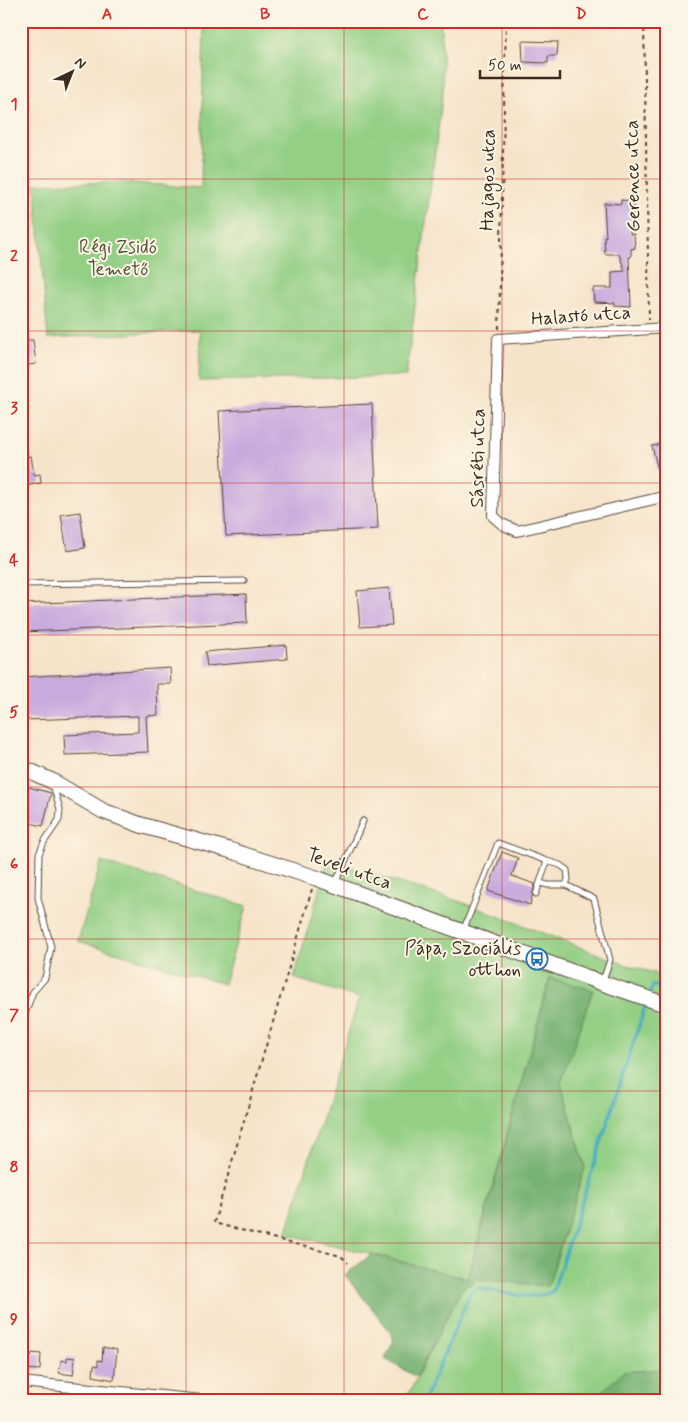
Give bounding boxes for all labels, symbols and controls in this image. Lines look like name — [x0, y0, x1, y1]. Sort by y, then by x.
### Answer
text: A — [102, 4, 112, 25]
text: B — [260, 4, 270, 25]
text: C — [417, 4, 429, 25]
text: D — [575, 4, 587, 25]
north arrow — [48, 48, 98, 98]
scale bar — [480, 48, 560, 80]
text: N — [71, 53, 90, 73]
text: 50 m — [488, 56, 522, 76]
text: 1 — [10, 94, 18, 115]
street label: Gerence utca — [620, 120, 646, 232]
street label: Hajagos utca — [475, 129, 503, 231]
park label: Régi Zsidó Temető — [79, 235, 157, 282]
text: 2 — [10, 246, 18, 267]
street label: Halastó utca — [530, 300, 632, 332]
text: 3 — [10, 398, 18, 419]
street label: Sásréti utca — [465, 408, 491, 508]
text: 4 — [9, 550, 19, 571]
text: 5 — [9, 702, 19, 723]
street label: Teveli utca — [303, 842, 395, 896]
text: 6 — [10, 854, 18, 875]
place label: Pápa, Szociális otthon — [405, 936, 522, 983]
bus stop icon: Pápa, Szociális otthon — [525, 947, 549, 971]
text: 7 — [9, 1005, 19, 1026]
text: 8 — [9, 1157, 19, 1178]
text: 9 — [10, 1309, 18, 1330]

